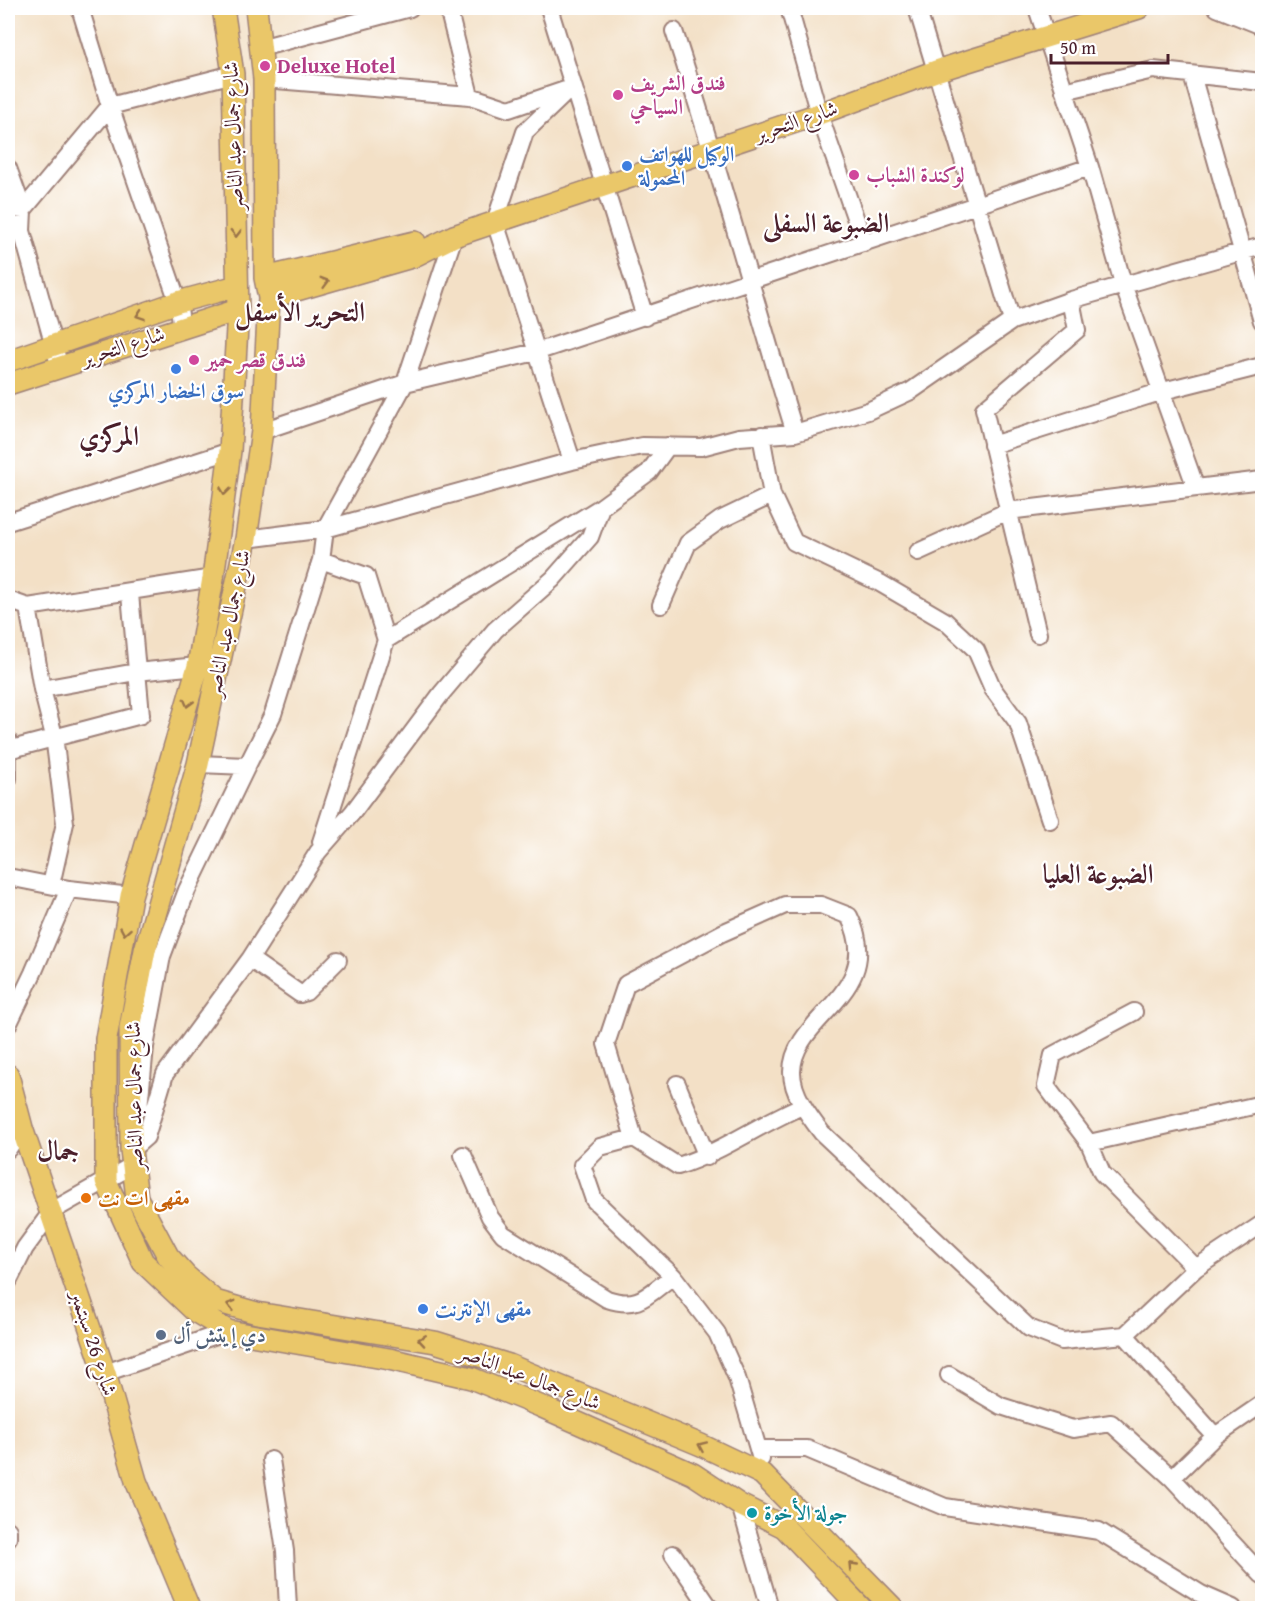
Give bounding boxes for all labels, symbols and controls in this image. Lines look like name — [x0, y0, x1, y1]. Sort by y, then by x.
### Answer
scale bar — [1051, 27, 1168, 65]
text: 50 m — [1060, 34, 1096, 61]
place label: Deluxe Hotel — [277, 50, 396, 81]
marker: Deluxe Hotel — [258, 59, 272, 73]
street label: شارع جمال عبد الناصر — [214, 61, 254, 213]
place label: فندق الشريف السياحي — [629, 67, 726, 125]
marker: فندق الشريف السياحي — [611, 88, 625, 102]
street label: شارع التحرير — [748, 92, 843, 153]
place label: الوكيل للهواتف المحمولة — [637, 138, 734, 193]
marker: الوكيل للهواتف المحمولة — [620, 159, 634, 173]
place label: لوكندة الشباب — [866, 159, 965, 190]
marker: لوكندة الشباب — [847, 168, 861, 182]
district label: الضبوعة السفلى — [762, 202, 889, 244]
one-way arrow — [230, 229, 242, 238]
one-way arrow — [319, 277, 330, 289]
district label: التحرير الأسفل — [235, 291, 365, 331]
one-way arrow — [136, 307, 146, 320]
street label: شارع التحرير — [75, 317, 170, 377]
place label: فندق قصر حمير — [204, 344, 306, 375]
marker: فندق قصر حمير — [187, 353, 201, 367]
marker: سوق الخضار المركزي — [169, 362, 183, 376]
place label: سوق الخضار المركزي — [108, 375, 244, 408]
district label: المركزي — [79, 415, 139, 458]
one-way arrow — [219, 486, 232, 495]
street label: شارع جمال عبد الناصر — [196, 547, 261, 702]
one-way arrow — [183, 697, 195, 708]
district label: الضبوعة العليا — [1042, 853, 1154, 893]
one-way arrow — [119, 926, 132, 936]
street label: شارع جمال عبد الناصر — [117, 1021, 153, 1173]
district label: جمال — [37, 1130, 79, 1170]
place label: مقهى ات نت — [98, 1182, 190, 1213]
marker: مقهى ات نت — [79, 1191, 93, 1205]
street label: شارع 26 سبتمبر — [59, 1284, 126, 1401]
place label: مقهى الإنترنت — [435, 1293, 532, 1324]
one-way arrow — [226, 1300, 237, 1312]
marker: مقهى الإنترنت — [416, 1302, 430, 1316]
place label: دي إيتش أل — [173, 1319, 266, 1352]
marker: دي إيتش أل — [154, 1328, 168, 1342]
one-way arrow — [418, 1334, 427, 1346]
street label: شارع جمال عبد الناصر — [452, 1335, 605, 1421]
one-way arrow — [698, 1441, 709, 1453]
place label: جولة الأخوة — [764, 1497, 848, 1528]
marker: جولة الأخوة — [745, 1506, 759, 1520]
one-way arrow — [848, 1563, 859, 1573]

